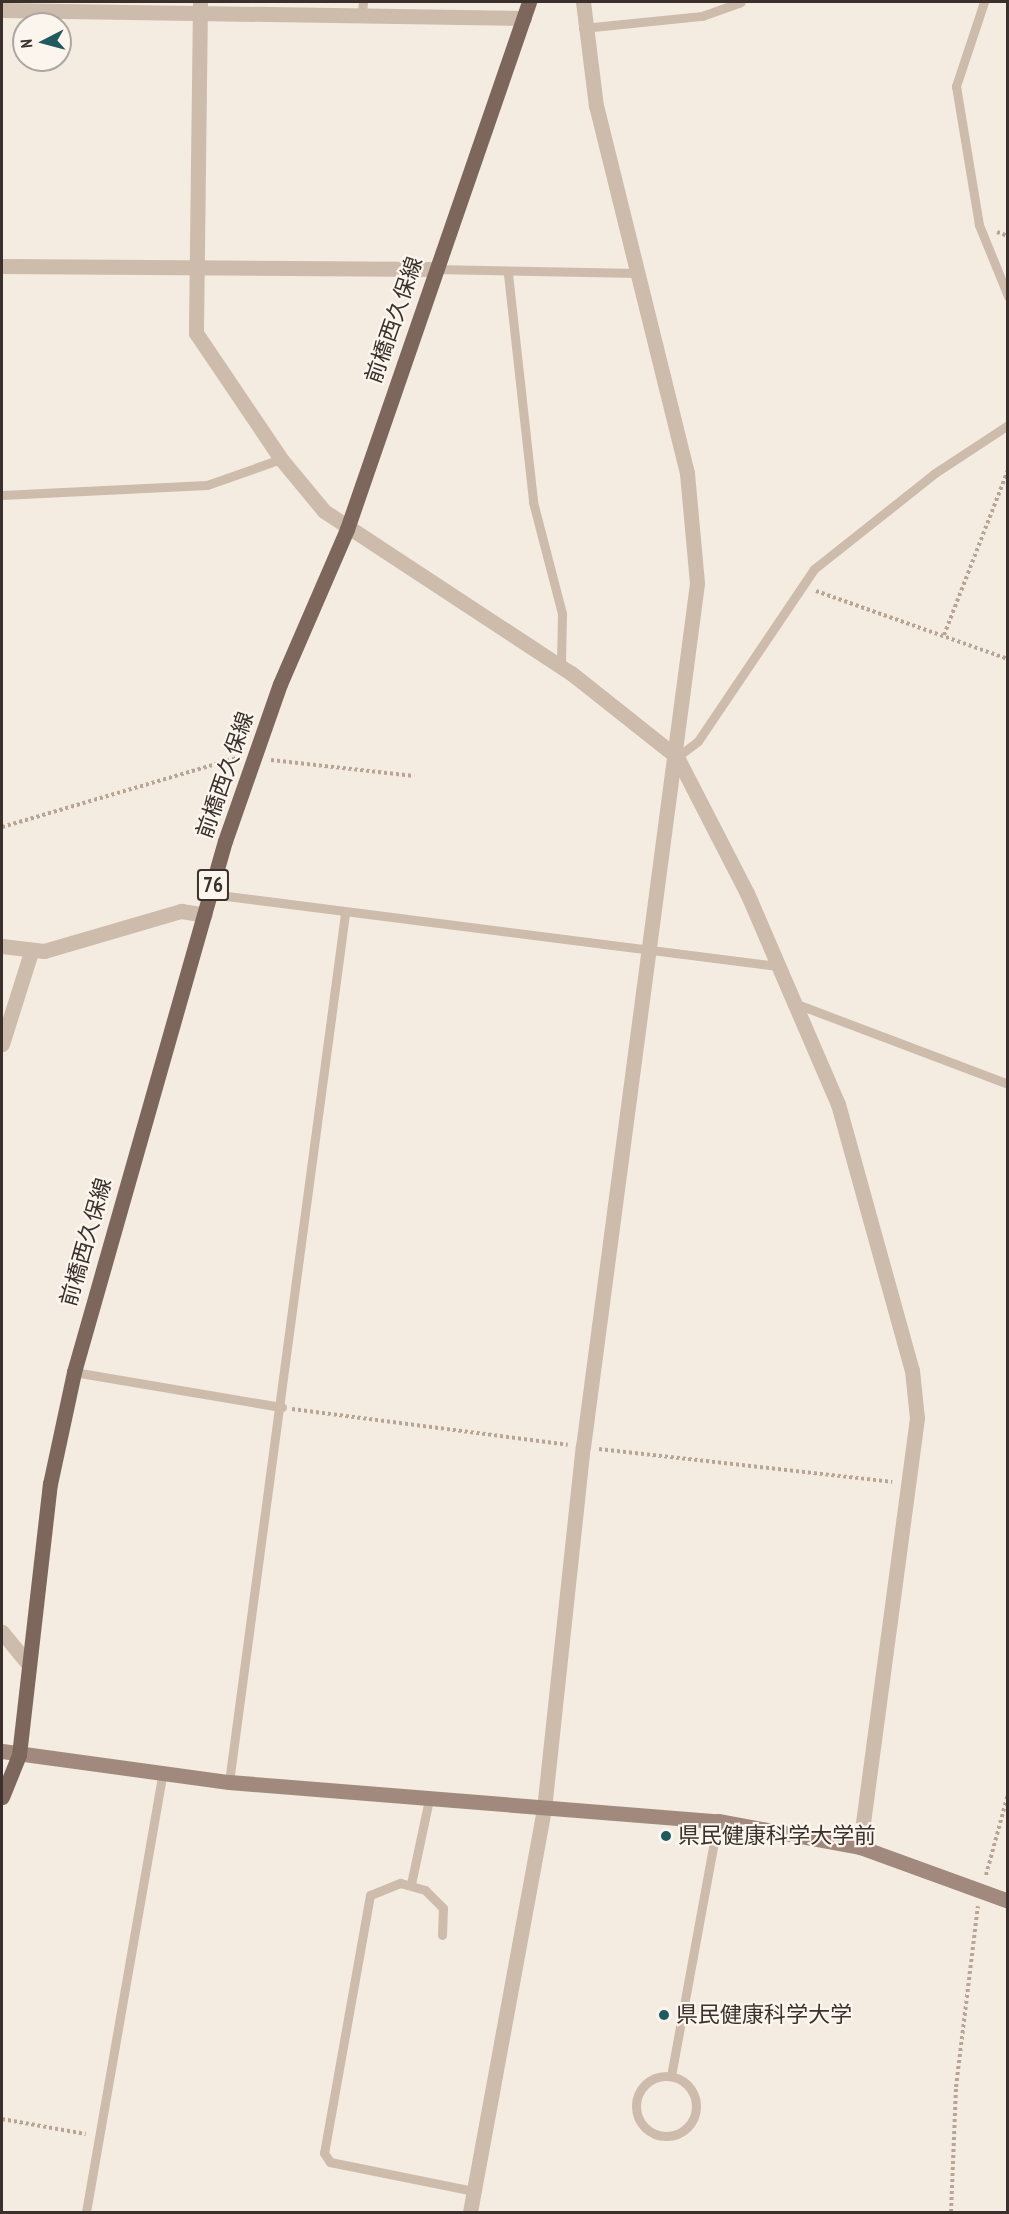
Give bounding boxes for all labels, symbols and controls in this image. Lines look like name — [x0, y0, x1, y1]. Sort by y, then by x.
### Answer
north arrow — [12, 12, 72, 72]
text: N — [16, 38, 36, 49]
street label: 前橋西久保線 — [360, 253, 428, 387]
street label: 前橋西久保線 — [191, 708, 259, 842]
road number: 76 — [196, 867, 230, 903]
street label: 前橋西久保線 — [55, 1175, 117, 1309]
place label: 県民健康科学大学前 — [678, 1823, 876, 1849]
marker: 県民健康科学大学前 — [659, 1829, 673, 1843]
place label: 県民健康科学大学 — [676, 2002, 852, 2028]
marker: 県民健康科学大学 — [657, 2008, 671, 2022]

